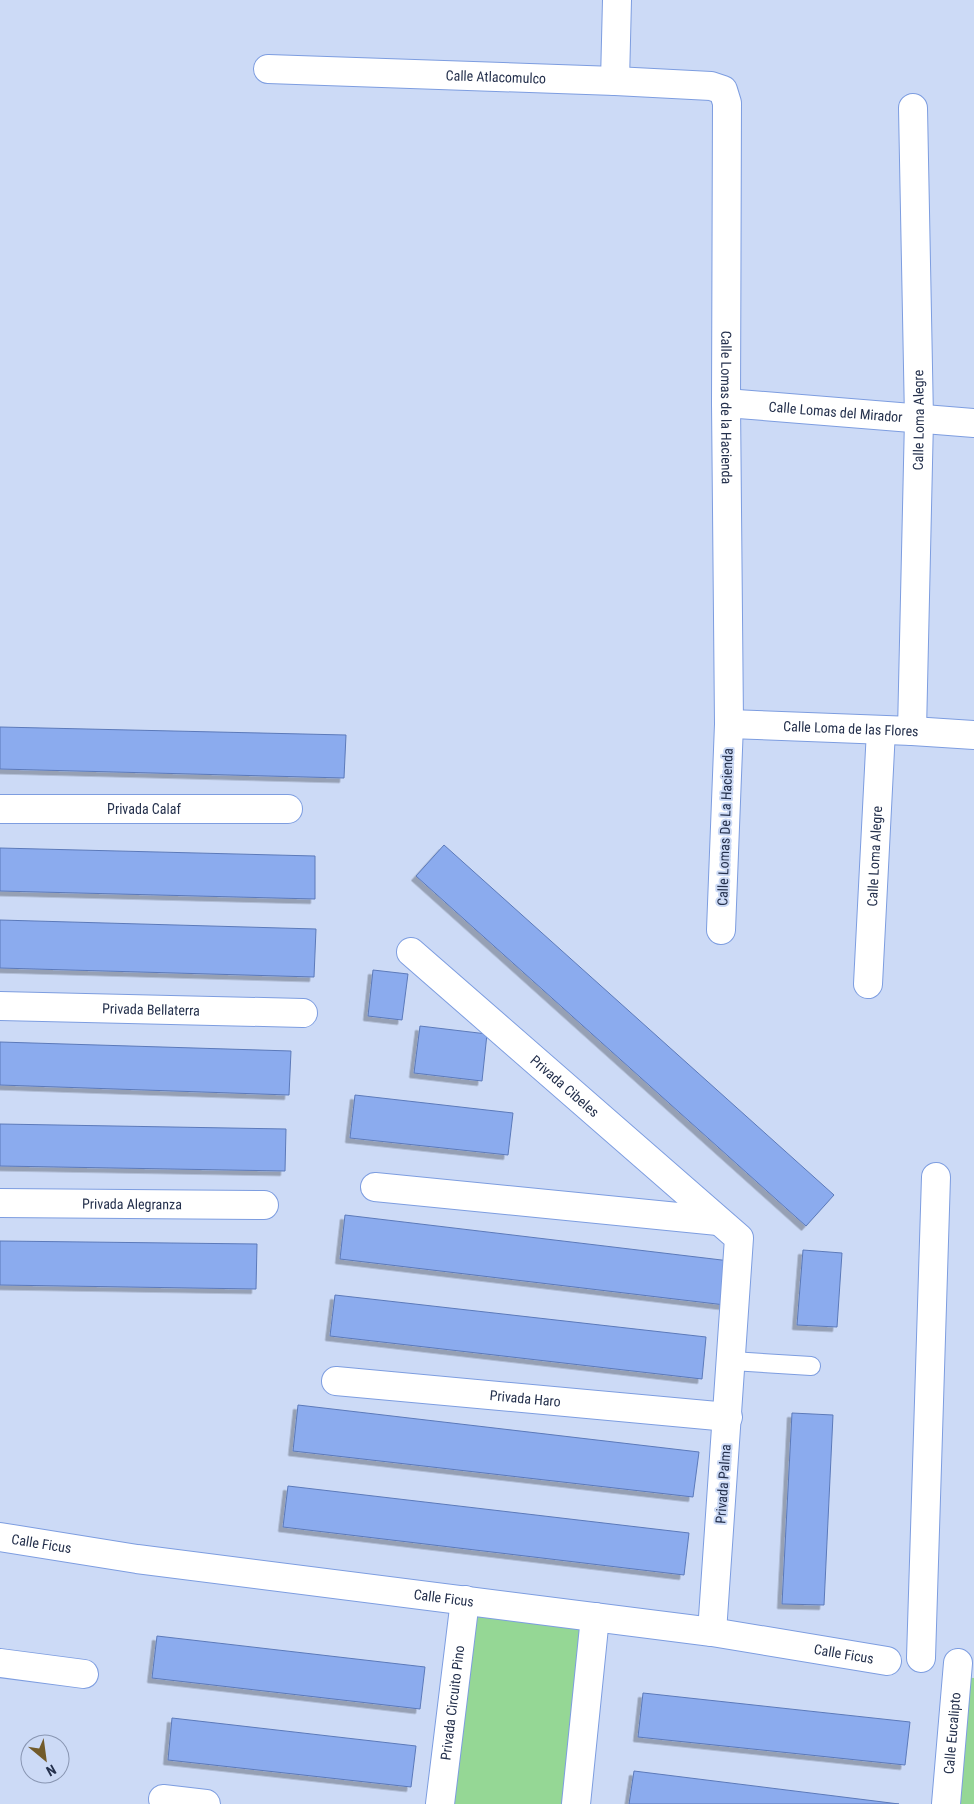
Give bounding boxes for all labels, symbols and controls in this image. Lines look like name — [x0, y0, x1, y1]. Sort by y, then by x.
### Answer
street label: Calle Atlacomulco — [445, 67, 546, 87]
street label: Calle Lomas de la Hacienda — [718, 331, 735, 484]
street label: Calle Loma Alegre — [910, 369, 927, 471]
street label: Calle Lomas del Mirador — [768, 398, 903, 425]
street label: Calle Loma de las Flores — [783, 718, 919, 739]
street label: Calle Lomas De La Hacienda — [714, 748, 736, 906]
street label: Privada Calaf — [107, 801, 181, 817]
street label: Calle Loma Alegre — [864, 805, 885, 907]
street label: Privada Bellaterra — [102, 1000, 200, 1019]
street label: Privada Cibeles — [527, 1052, 602, 1120]
street label: Privada Alegranza — [82, 1196, 182, 1212]
street label: Privada Haro — [489, 1387, 561, 1410]
street label: Privada Palma — [712, 1444, 734, 1524]
street label: Calle Ficus — [10, 1531, 73, 1556]
street label: Calle Ficus — [413, 1586, 475, 1610]
street label: Calle Ficus — [813, 1641, 875, 1667]
street label: Privada Circuito Pino — [437, 1644, 467, 1761]
street label: Calle Eucalipto — [941, 1692, 963, 1775]
north arrow — [20, 1734, 70, 1784]
text: N — [44, 1761, 59, 1779]

